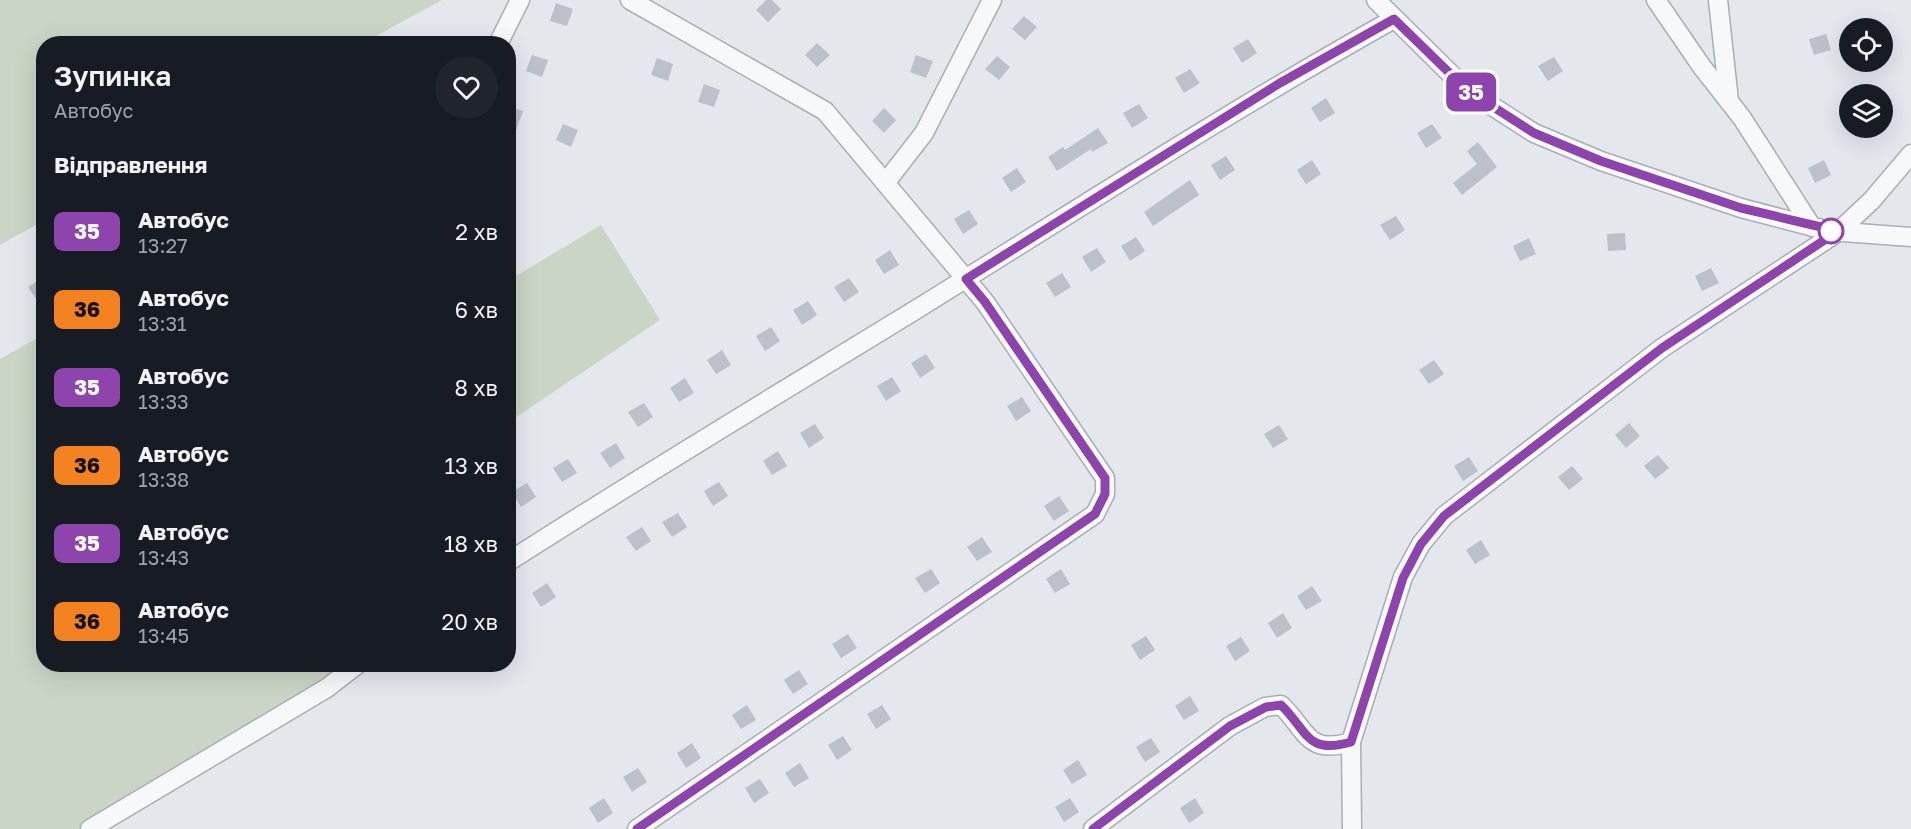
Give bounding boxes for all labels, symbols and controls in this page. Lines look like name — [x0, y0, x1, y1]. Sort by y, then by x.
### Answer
map controls — [1839, 18, 1893, 138]
button: locate — [1839, 18, 1893, 72]
button: heart — [435, 56, 498, 119]
text: Зупинка — [54, 59, 171, 92]
line badge: 35 — [1444, 72, 1498, 112]
text: 35 — [1458, 79, 1484, 105]
button: layers — [1839, 84, 1893, 138]
text: Автобус — [54, 98, 133, 122]
text: Відправлення — [54, 151, 207, 178]
text: Автобус — [138, 206, 229, 233]
text: 35 — [74, 218, 100, 244]
text: 2 хв — [455, 218, 498, 245]
unlabelled marker — [1818, 218, 1844, 244]
text: 13:27 — [138, 233, 188, 257]
text: Автобус — [138, 284, 229, 311]
text: 36 — [74, 296, 100, 322]
text: 6 хв — [455, 296, 498, 323]
text: 13:31 — [138, 311, 187, 335]
text: Автобус — [138, 362, 229, 389]
text: 35 — [74, 374, 100, 400]
text: 8 хв — [455, 374, 498, 401]
text: 13:33 — [138, 389, 189, 413]
text: Автобус — [138, 440, 229, 467]
text: 36 — [74, 452, 100, 478]
text: 13 хв — [444, 452, 498, 479]
text: 13:38 — [138, 467, 189, 491]
text: Автобус — [138, 518, 229, 545]
text: 35 — [74, 530, 100, 556]
text: 18 хв — [444, 530, 498, 557]
text: 13:43 — [138, 545, 189, 569]
text: Автобус — [138, 596, 229, 623]
text: 36 — [74, 608, 100, 634]
text: 20 хв — [442, 608, 498, 635]
text: 13:45 — [138, 623, 189, 647]

